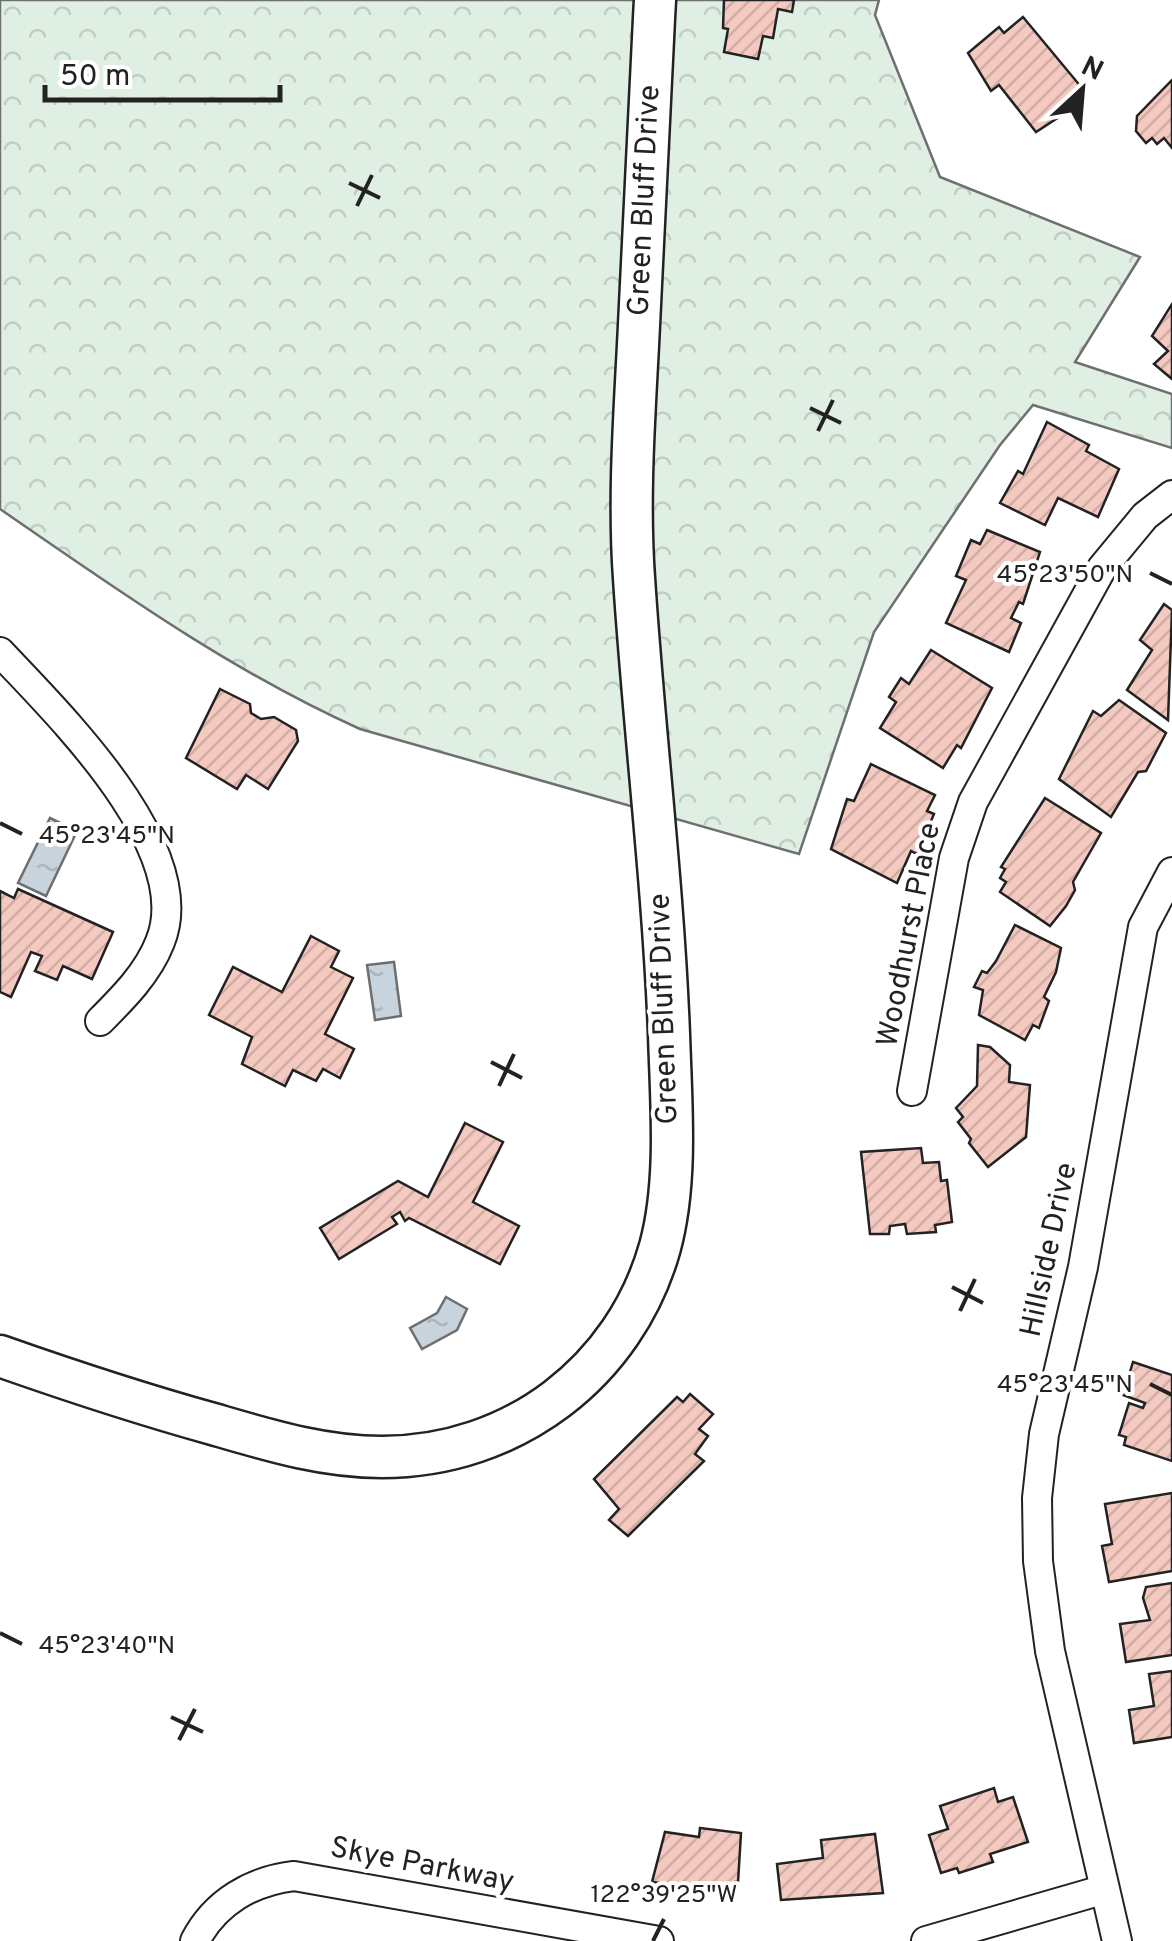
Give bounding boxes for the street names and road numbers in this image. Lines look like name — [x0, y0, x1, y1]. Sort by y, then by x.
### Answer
street label: Green Bluff Drive — [621, 84, 669, 317]
street label: Woodhurst Place — [870, 820, 950, 1050]
street label: Green Bluff Drive — [642, 893, 688, 1125]
street label: Hillside Drive — [1013, 1160, 1087, 1340]
street label: Skye Parkway — [327, 1830, 517, 1902]

